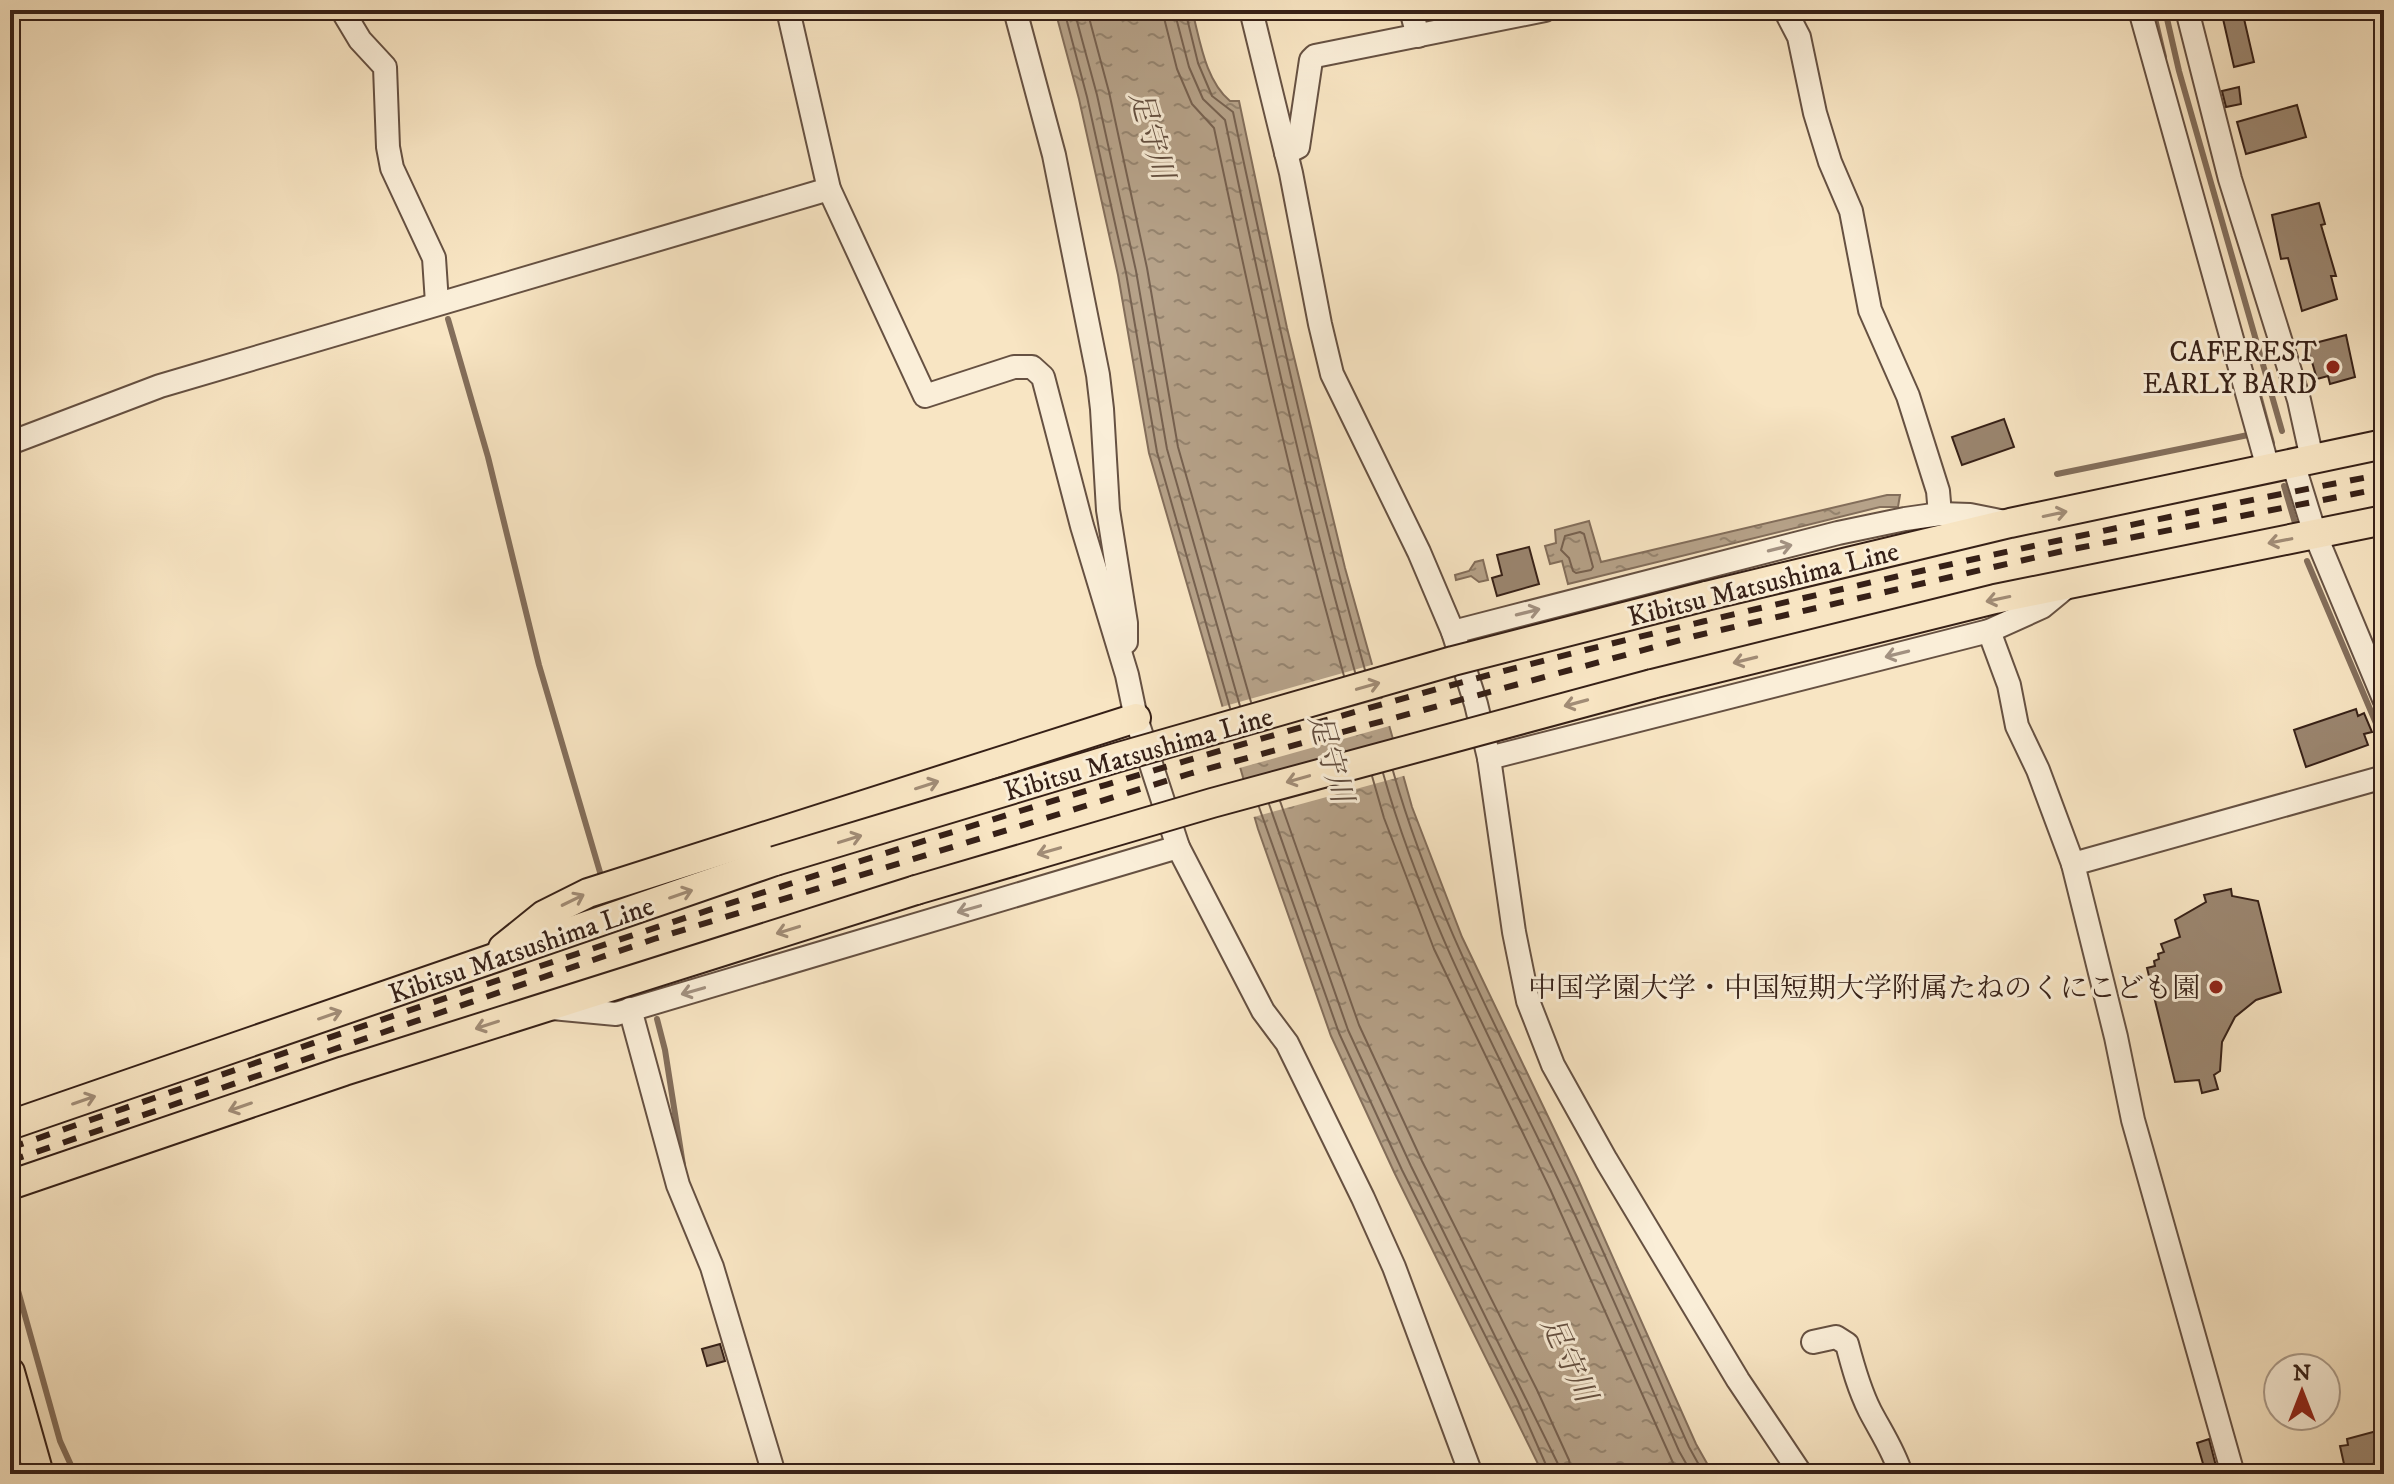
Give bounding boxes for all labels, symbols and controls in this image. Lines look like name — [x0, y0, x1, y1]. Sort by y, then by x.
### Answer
water label: 足守川 — [1120, 87, 1182, 187]
place label: CAFEREST EARLY BARD — [2143, 335, 2317, 402]
marker: CAFEREST EARLY BARD — [2324, 358, 2342, 376]
one-way arrow — [2041, 506, 2067, 521]
street label: Kibitsu Matsushima Line — [1624, 534, 1902, 635]
one-way arrow — [2268, 534, 2293, 549]
one-way arrow — [1767, 539, 1793, 554]
one-way arrow — [1986, 592, 2011, 607]
one-way arrow — [1515, 604, 1541, 619]
one-way arrow — [1885, 647, 1910, 662]
one-way arrow — [1733, 653, 1759, 668]
one-way arrow — [1354, 678, 1380, 693]
one-way arrow — [1564, 697, 1590, 712]
street label: Kibitsu Matsushima Line — [1000, 699, 1277, 810]
water label: 足守川 — [1299, 710, 1361, 810]
one-way arrow — [1286, 772, 1312, 787]
one-way arrow — [913, 777, 939, 792]
one-way arrow — [836, 831, 862, 846]
one-way arrow — [1036, 844, 1062, 859]
one-way arrow — [669, 885, 694, 900]
street label: Kibitsu Matsushima Line — [384, 889, 659, 1012]
one-way arrow — [561, 892, 585, 907]
one-way arrow — [957, 902, 983, 917]
one-way arrow — [776, 924, 801, 938]
place label: 中国学園大学・中国短期大学附属たねのくにこども園 — [1528, 971, 2200, 1006]
marker: 中国学園大学・中国短期大学附属たねのくにこども園 — [2207, 978, 2225, 996]
one-way arrow — [681, 985, 706, 999]
one-way arrow — [317, 1007, 341, 1021]
one-way arrow — [474, 1018, 499, 1033]
one-way arrow — [71, 1091, 96, 1106]
one-way arrow — [228, 1100, 253, 1115]
water label: 足守川 — [1532, 1311, 1605, 1411]
north arrow — [2262, 1352, 2342, 1432]
text: N — [2293, 1360, 2311, 1387]

